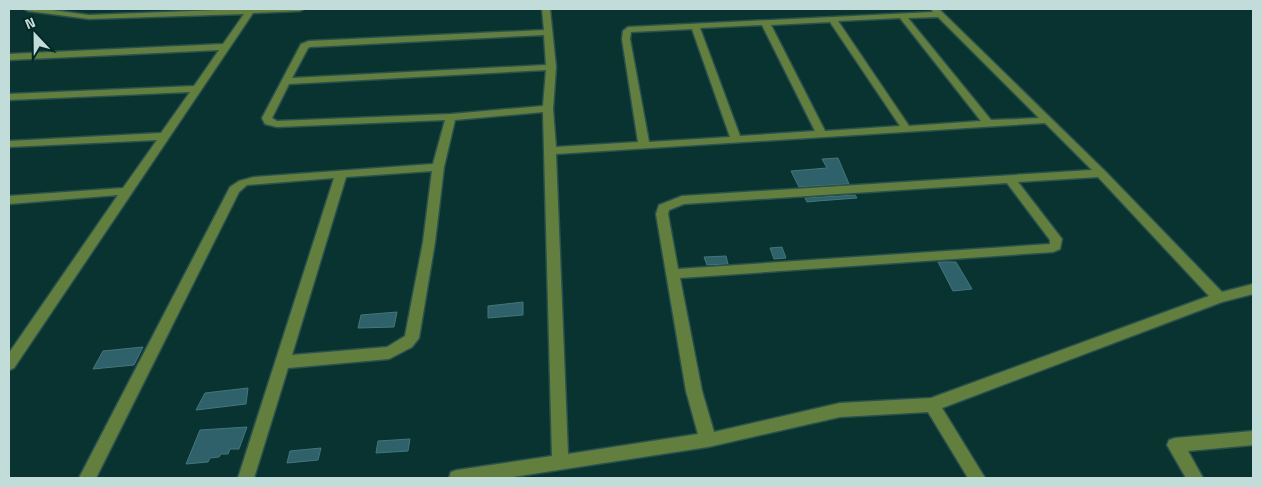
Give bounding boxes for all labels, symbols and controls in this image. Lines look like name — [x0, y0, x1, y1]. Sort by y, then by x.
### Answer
north arrow — [10, 10, 60, 60]
text: N — [22, 11, 38, 34]

